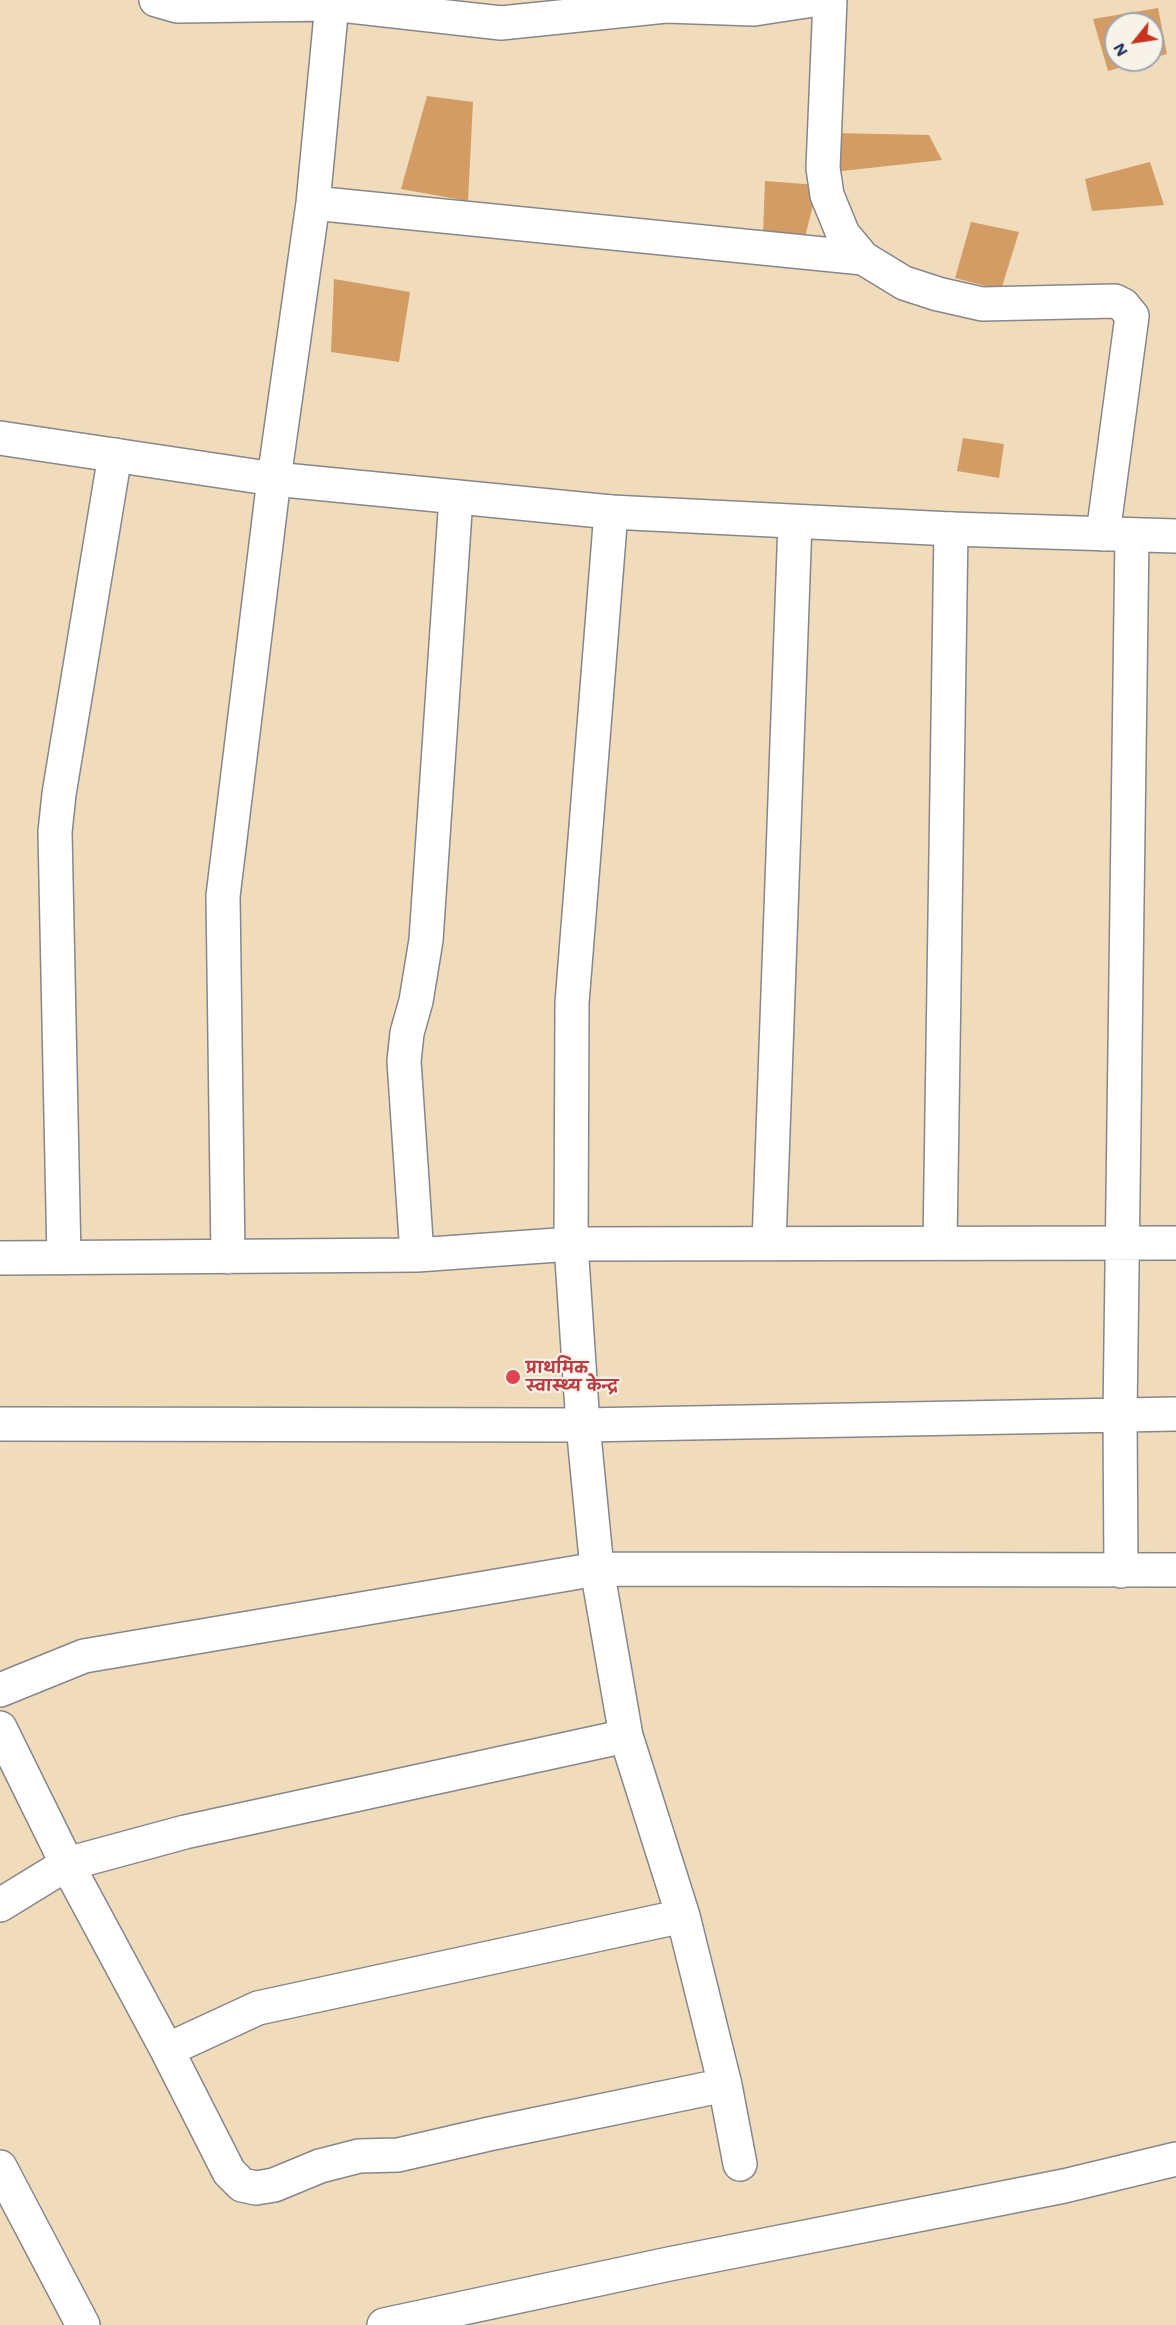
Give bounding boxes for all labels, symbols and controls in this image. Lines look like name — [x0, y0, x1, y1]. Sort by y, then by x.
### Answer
north arrow — [1104, 12, 1164, 72]
text: N — [1108, 40, 1132, 61]
place label: प्राथमिक स्वास्थ्य केन्द्र — [526, 1358, 618, 1396]
marker: प्राथमिक स्वास्थ्य केन्द्र — [504, 1368, 522, 1386]

